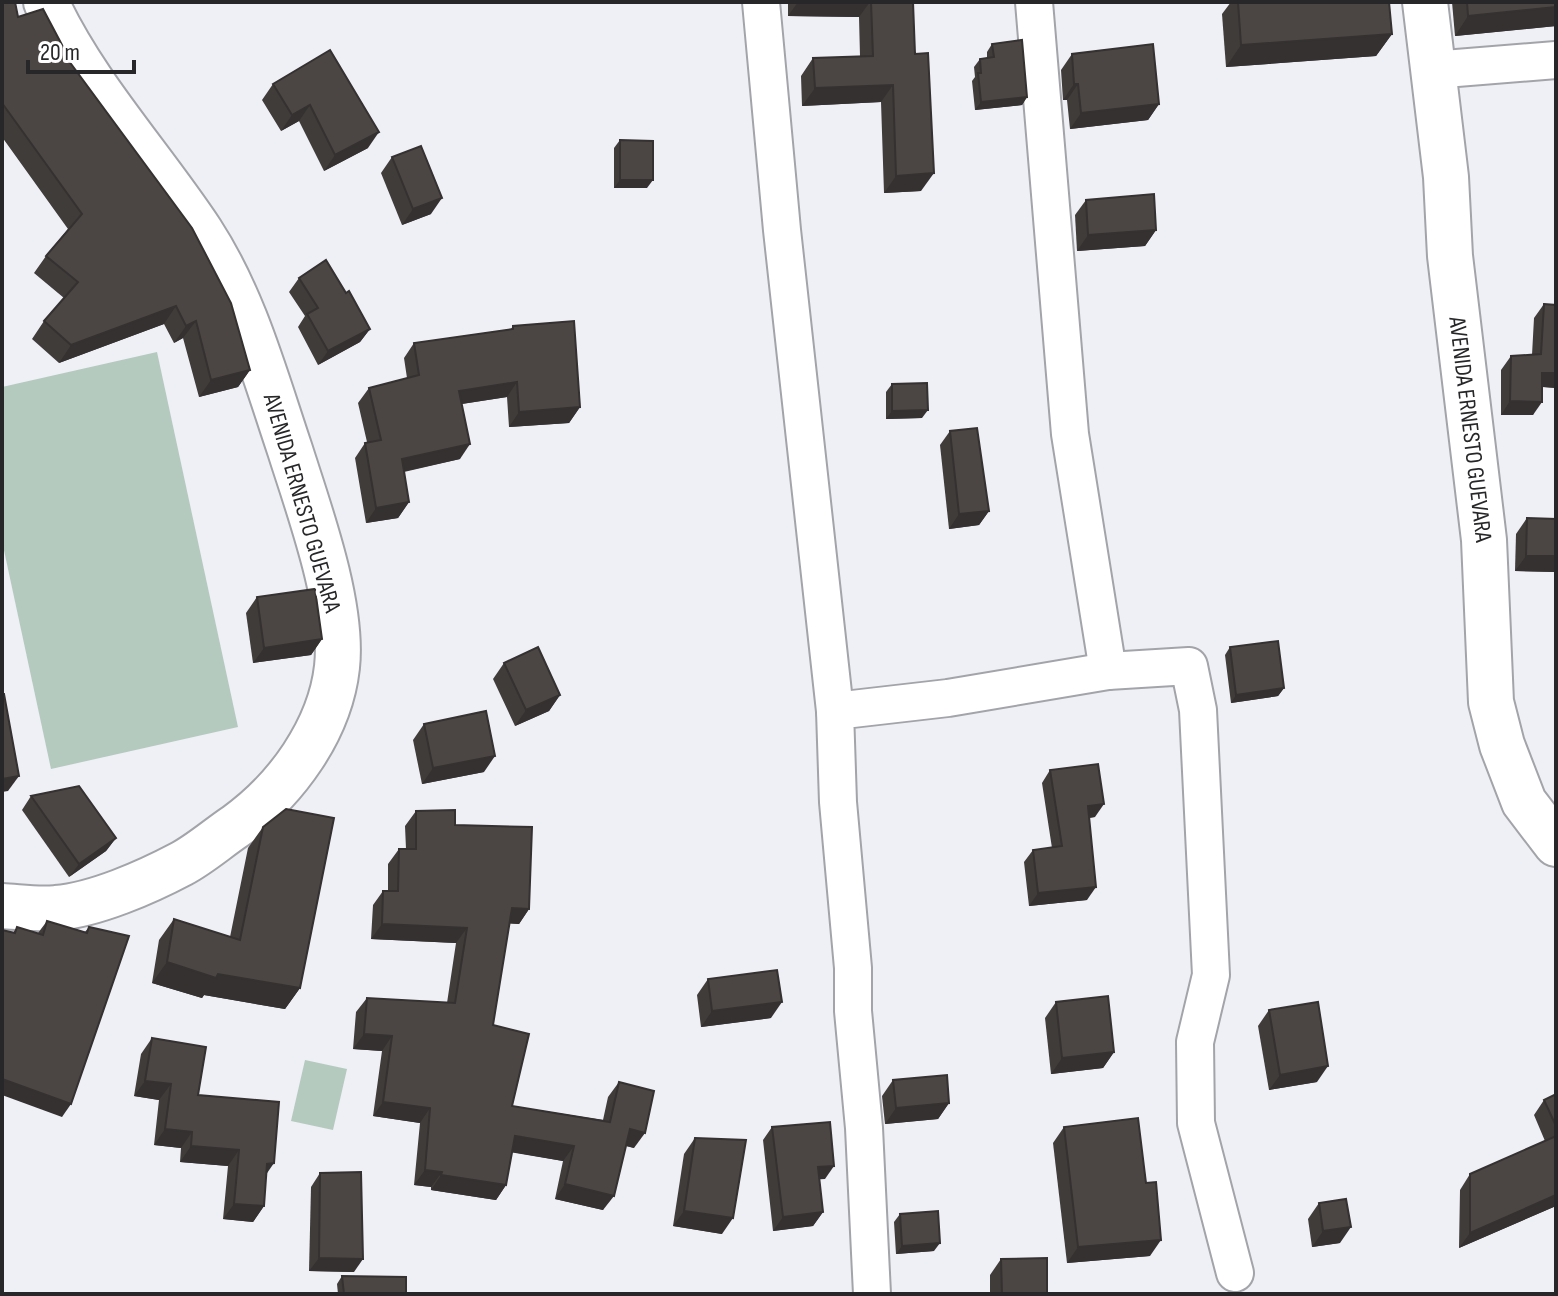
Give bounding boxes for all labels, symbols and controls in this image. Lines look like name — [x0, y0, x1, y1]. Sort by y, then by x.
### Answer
scale bar — [28, 24, 134, 74]
text: 20 m — [40, 38, 80, 67]
street label: AVENIDA ERNESTO GUEVARA — [1443, 314, 1499, 544]
street label: AVENIDA ERNESTO GUEVARA — [257, 389, 347, 617]

